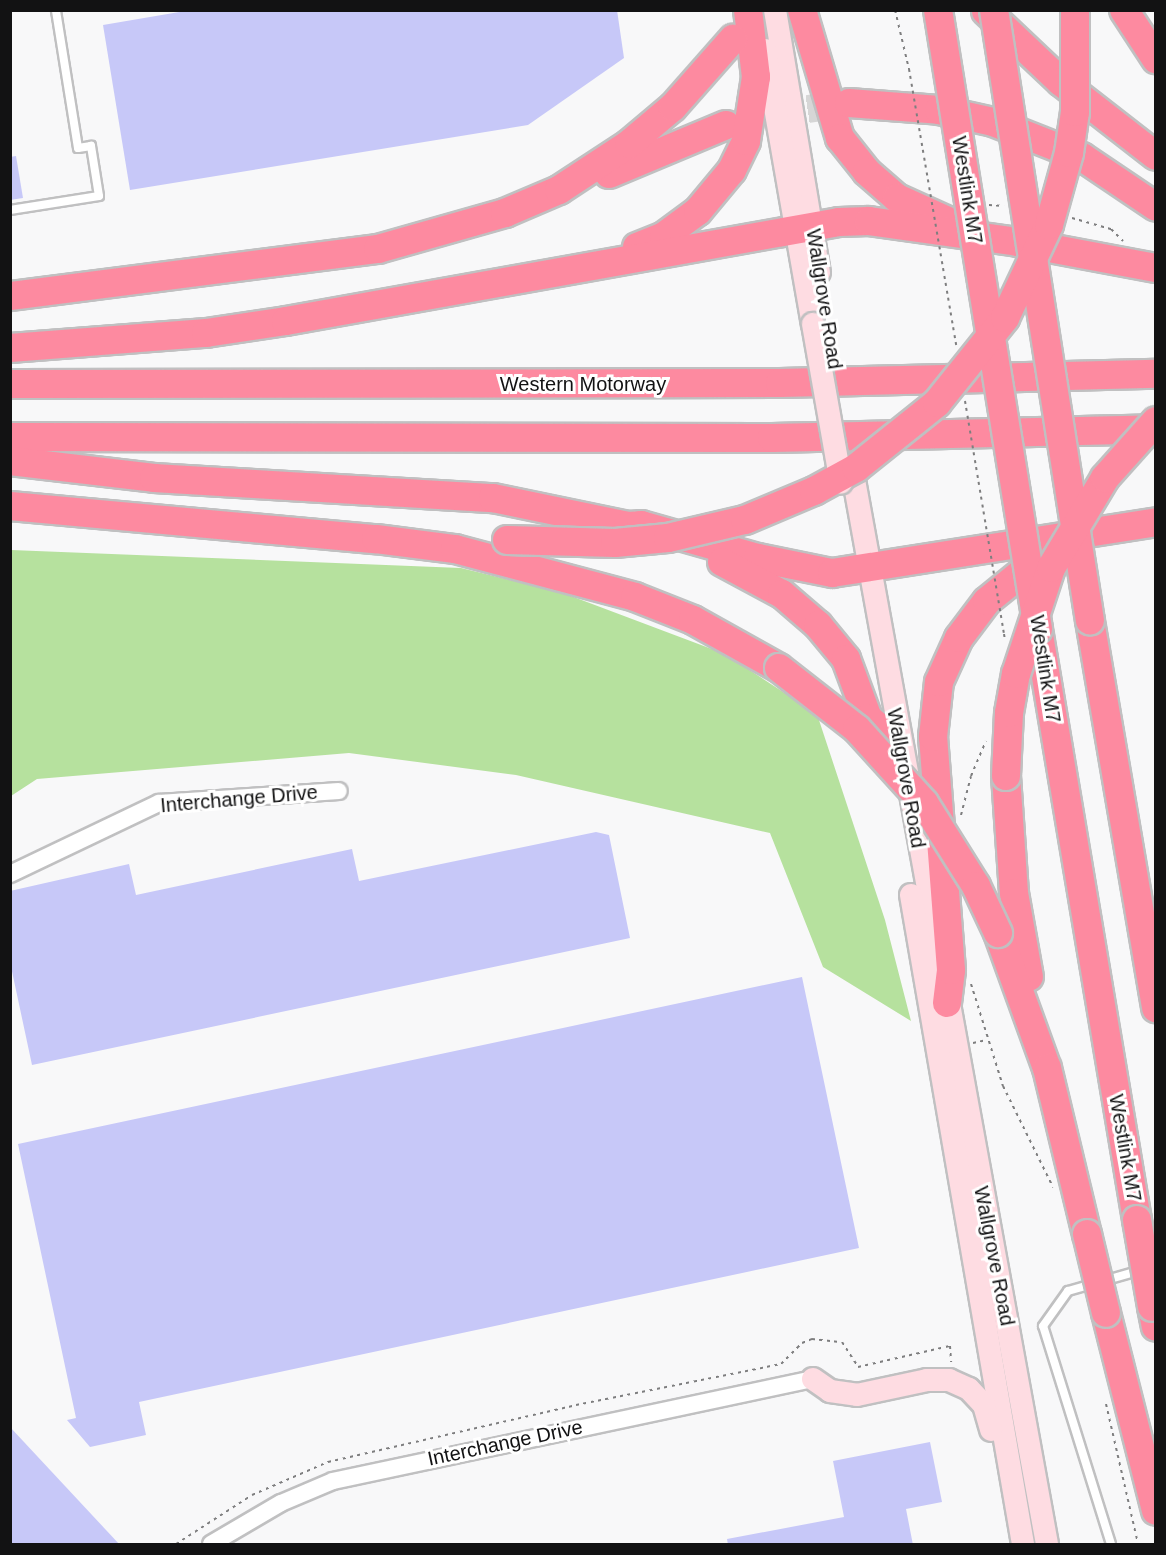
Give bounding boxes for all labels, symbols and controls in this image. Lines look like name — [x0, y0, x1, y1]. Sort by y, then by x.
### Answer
street label: Westlink M7 — [947, 135, 987, 245]
street label: Wallgrove Road — [801, 227, 847, 371]
street label: Western Motorway — [500, 372, 666, 396]
street label: Westlink M7 — [1025, 614, 1065, 724]
street label: Wallgrove Road — [882, 706, 930, 850]
street label: Interchange Drive — [159, 780, 319, 818]
street label: Westlink M7 — [1104, 1092, 1146, 1204]
street label: Wallgrove Road — [969, 1184, 1019, 1328]
street label: Interchange Drive — [425, 1415, 585, 1471]

